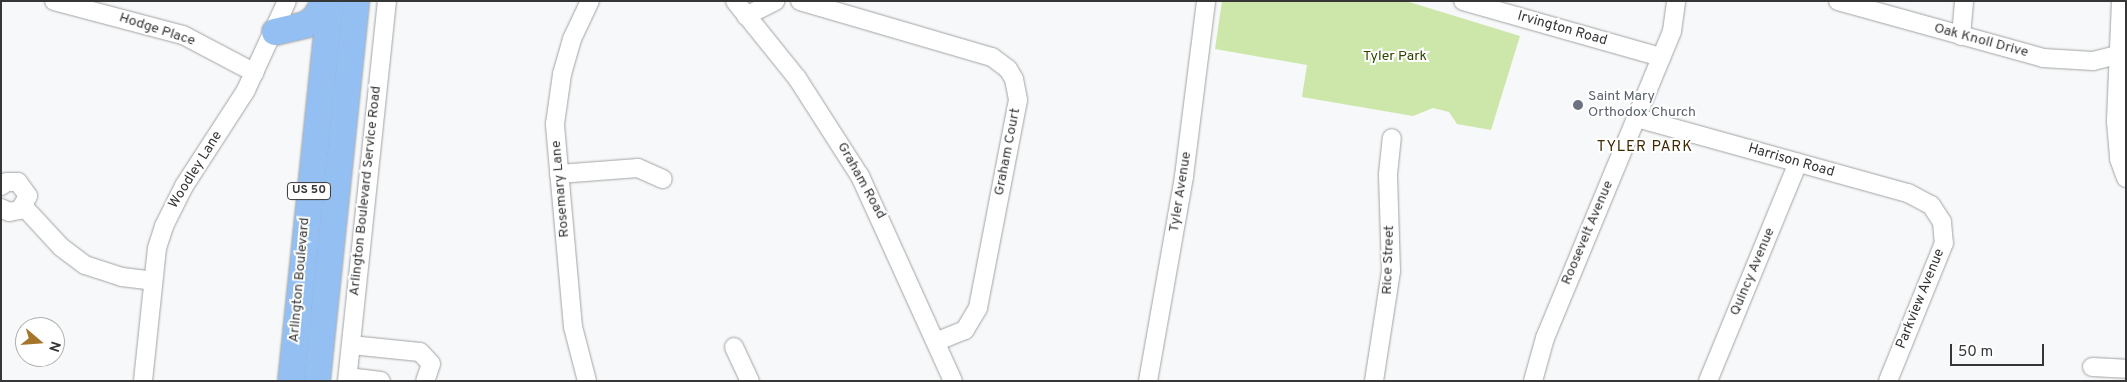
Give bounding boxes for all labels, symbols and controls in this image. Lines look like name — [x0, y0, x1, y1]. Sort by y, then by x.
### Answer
street label: Irvington Road — [1515, 8, 1609, 50]
street label: Hodge Place — [117, 10, 197, 50]
street label: Oak Knoll Drive — [1932, 20, 2030, 62]
park label: Tyler Park — [1363, 49, 1427, 65]
street label: Arlington Boulevard Service Road — [347, 85, 385, 297]
place label: Saint Mary Orthodox Church — [1588, 89, 1696, 121]
marker: Saint Mary Orthodox Church — [1572, 99, 1584, 111]
street label: Graham Court — [991, 107, 1025, 197]
street label: Woodley Lane — [166, 128, 226, 212]
district label: TYLER PARK — [1596, 139, 1694, 157]
street label: Rosemary Lane — [548, 140, 574, 238]
street label: Graham Road — [833, 140, 889, 222]
street label: Harrison Road — [1746, 141, 1836, 181]
street label: Tyler Avenue — [1166, 150, 1196, 234]
street label: Roosevelt Avenue — [1558, 178, 1618, 288]
road number: US 50 — [286, 182, 332, 200]
street label: Arlington Boulevard — [286, 217, 314, 343]
street label: Rice Street — [1379, 225, 1399, 295]
street label: Quincy Avenue — [1727, 225, 1779, 319]
street label: Parkview Avenue — [1893, 246, 1949, 352]
north arrow — [15, 317, 65, 367]
scale bar — [1952, 334, 2046, 366]
text: N — [44, 339, 63, 354]
text: 50 m — [1958, 343, 1993, 362]

